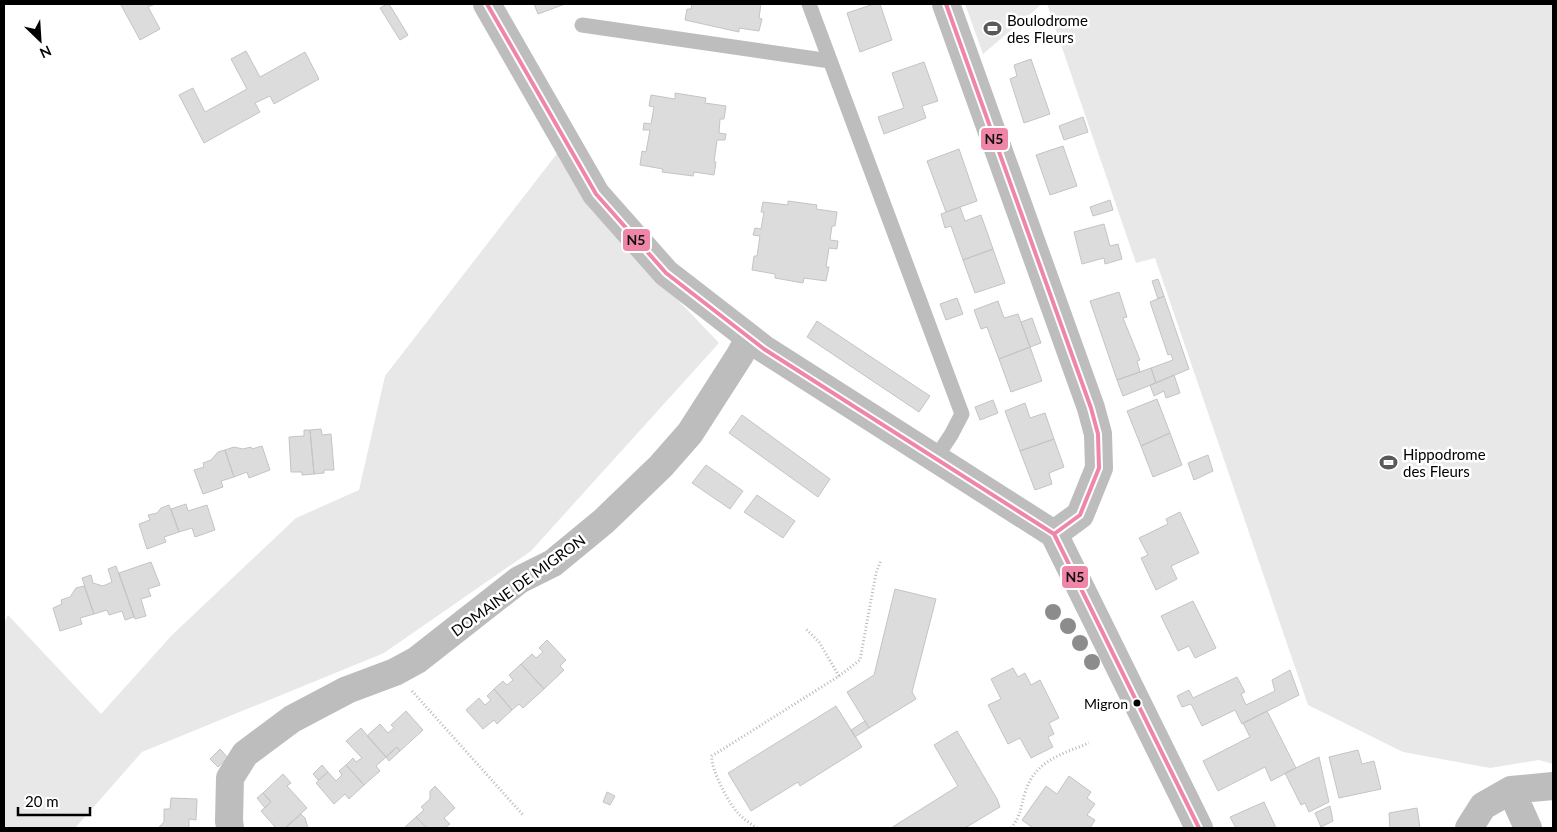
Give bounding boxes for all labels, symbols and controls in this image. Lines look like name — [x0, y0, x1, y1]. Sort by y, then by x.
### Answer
place label: Boulodrome des Fleurs — [1007, 11, 1088, 46]
north arrow — [15, 15, 65, 65]
sports icon: Boulodrome des Fleurs — [983, 19, 1003, 39]
text: N — [37, 42, 54, 62]
line badge: N5 — [980, 127, 1009, 151]
text: N5 — [985, 130, 1003, 147]
line badge: N5 — [622, 228, 651, 252]
text: N5 — [627, 231, 645, 248]
place label: Hippodrome des Fleurs — [1403, 445, 1486, 480]
sports icon: Hippodrome des Fleurs — [1379, 453, 1399, 473]
street label: DOMAINE DE MIGRON — [447, 530, 589, 640]
line badge: N5 — [1061, 565, 1089, 589]
text: N5 — [1066, 568, 1084, 585]
place label: Migron — [1084, 695, 1128, 712]
marker: Migron — [1132, 698, 1142, 708]
scale bar — [18, 784, 90, 816]
text: 20 m — [25, 792, 59, 810]

